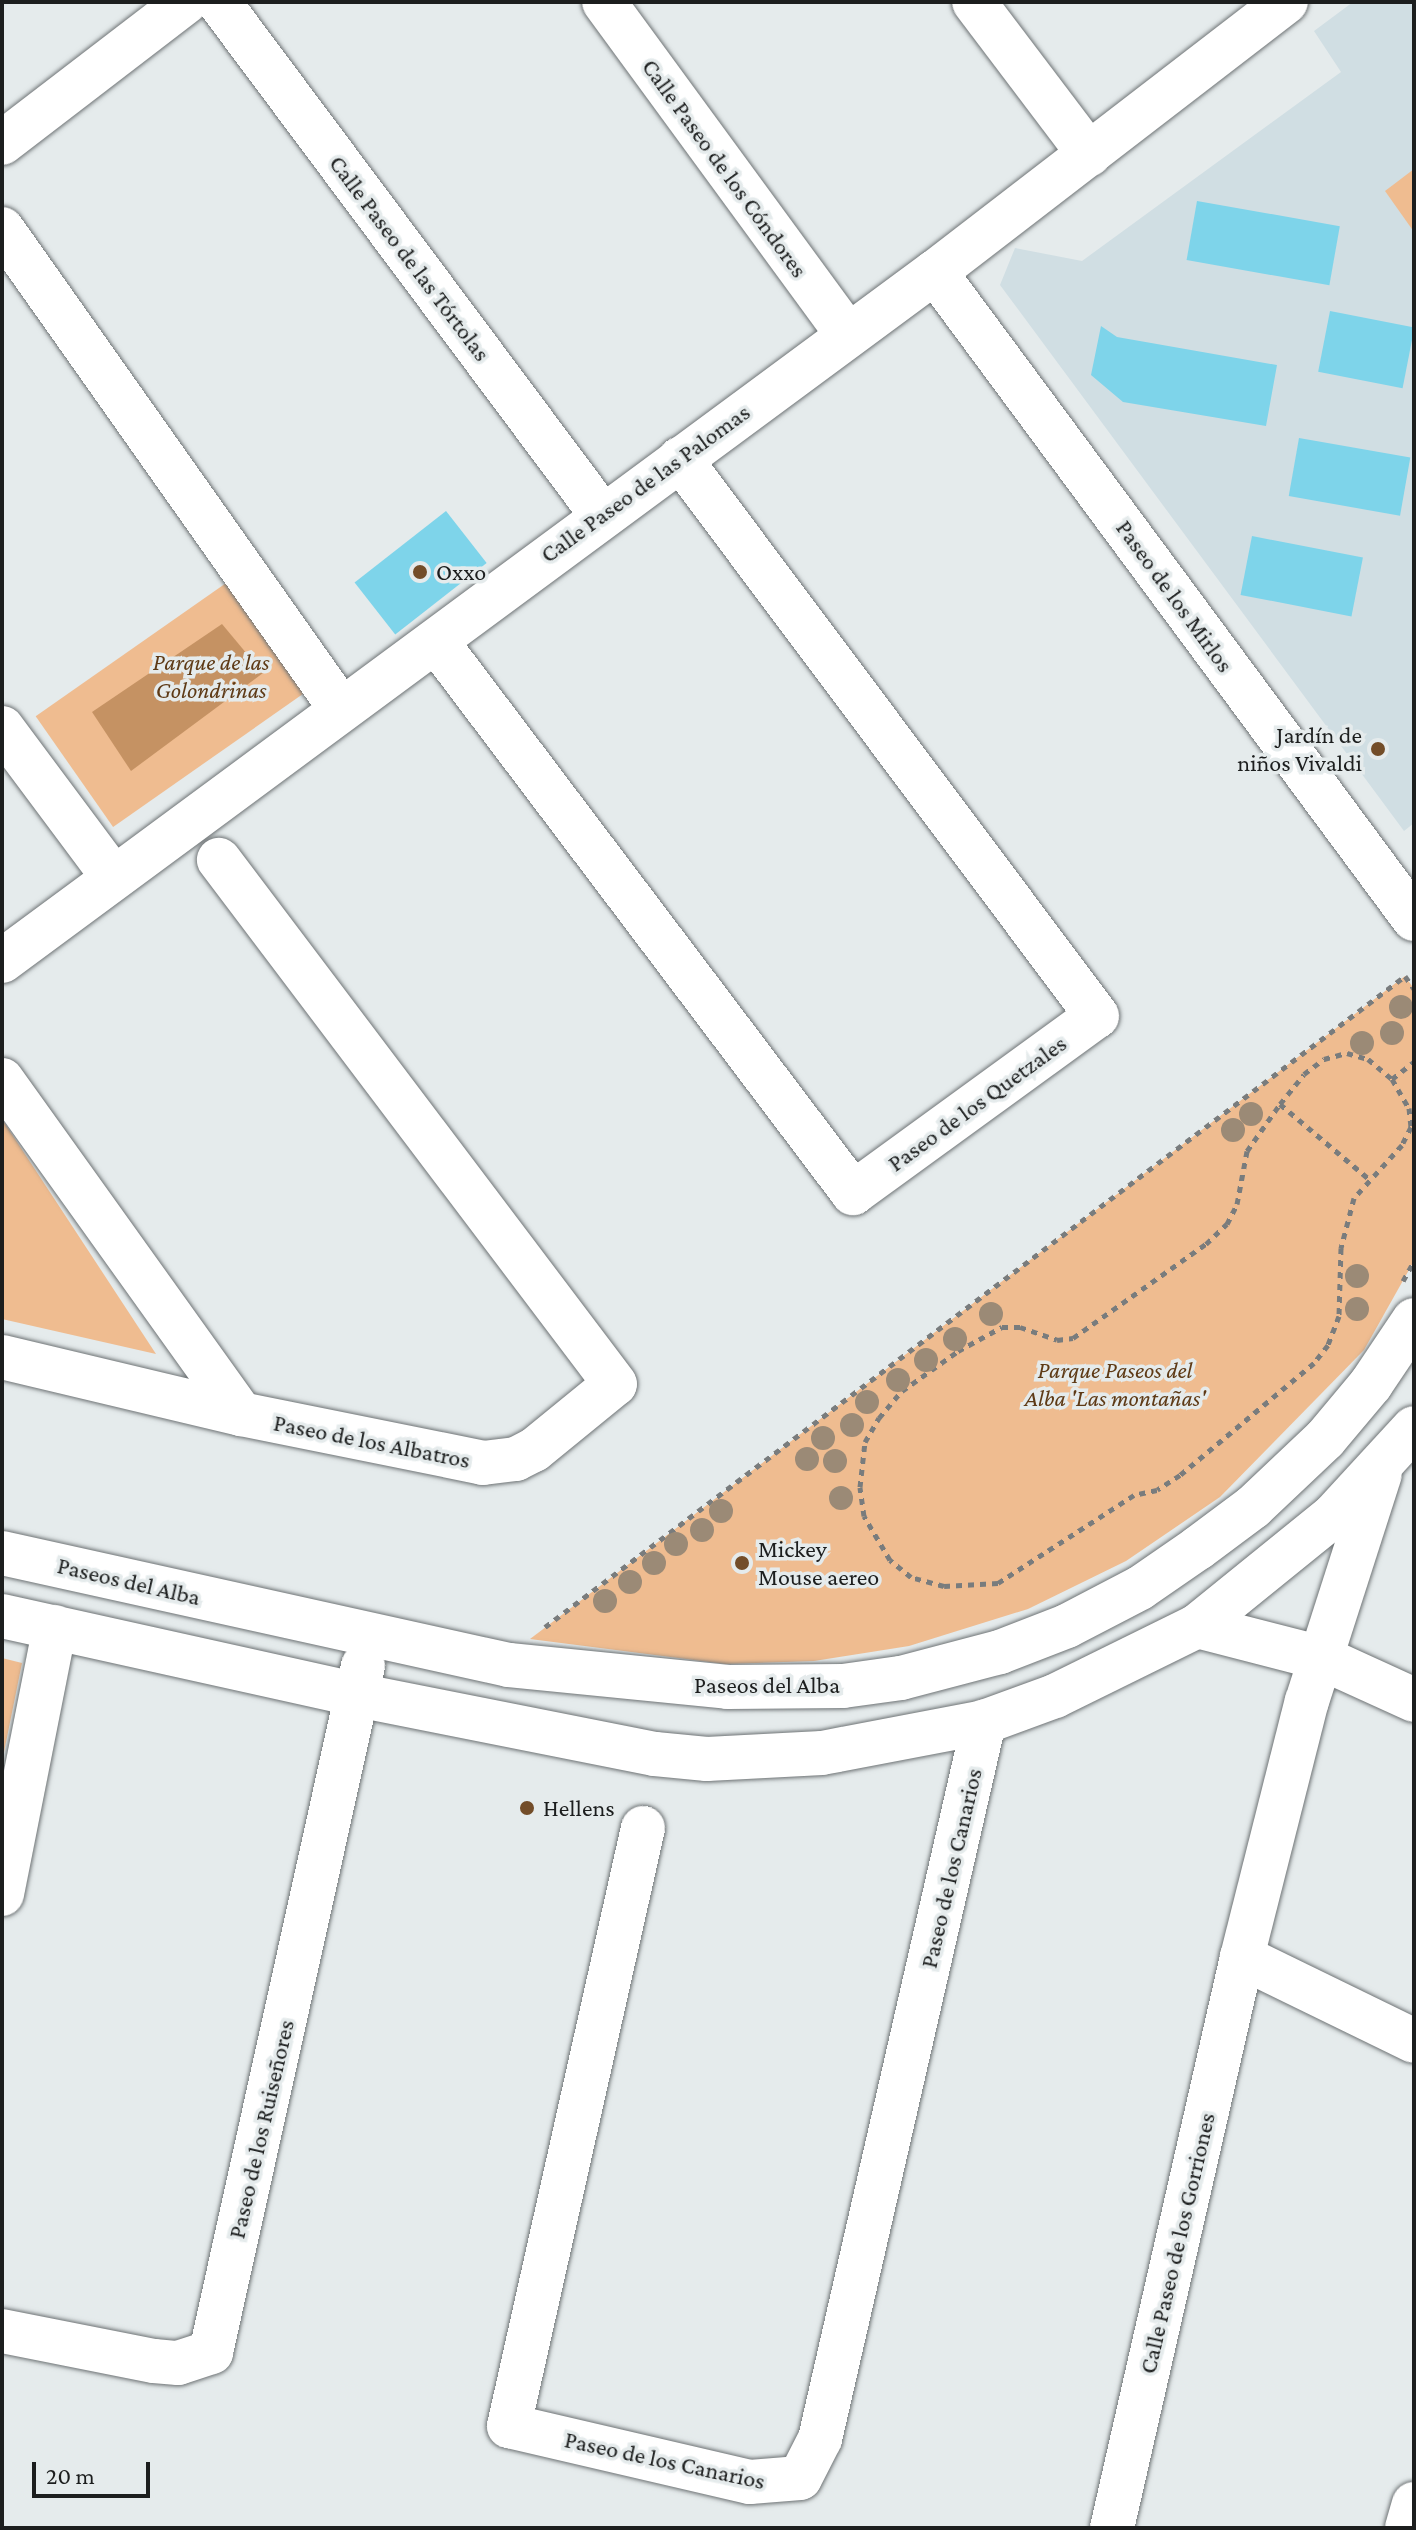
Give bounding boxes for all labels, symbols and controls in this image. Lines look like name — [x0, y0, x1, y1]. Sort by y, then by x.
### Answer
street label: Calle Paseo de los Cóndores — [636, 53, 814, 283]
street label: Calle Paseo de las Tórtolas — [323, 149, 497, 367]
street label: Calle Paseo de las Palomas — [535, 397, 755, 569]
street label: Paseo de los Mirlos — [1110, 514, 1240, 678]
place label: Oxxo — [436, 558, 486, 586]
marker: Oxxo — [411, 563, 429, 581]
park label: Parque de las Golondrinas — [153, 648, 269, 704]
place label: Jardín de niños Vivaldi — [1237, 721, 1362, 777]
marker: Jardín de niños Vivaldi — [1369, 740, 1387, 758]
street label: Paseo de los Quetzales — [882, 1029, 1072, 1177]
park label: Parque Paseos del Alba 'Las montañas' — [1024, 1356, 1206, 1412]
street label: Paseo de los Albatros — [271, 1408, 473, 1474]
place label: Mickey Mouse aereo — [758, 1535, 879, 1591]
street label: Paseos del Alba — [55, 1551, 203, 1611]
marker: Mickey Mouse aereo — [733, 1554, 751, 1572]
street label: Paseos del Alba — [694, 1671, 840, 1699]
street label: Paseo de los Canarios — [914, 1765, 988, 1971]
place label: Hellens — [543, 1794, 615, 1822]
marker: Hellens — [518, 1799, 536, 1817]
street label: Paseo de los Ruiseñores — [222, 2017, 300, 2241]
street label: Calle Paseo de los Gorriones — [1133, 2110, 1221, 2376]
street label: Paseo de los Canarios — [562, 2425, 768, 2495]
scale bar — [36, 2446, 154, 2496]
text: 20 m — [46, 2462, 95, 2489]

